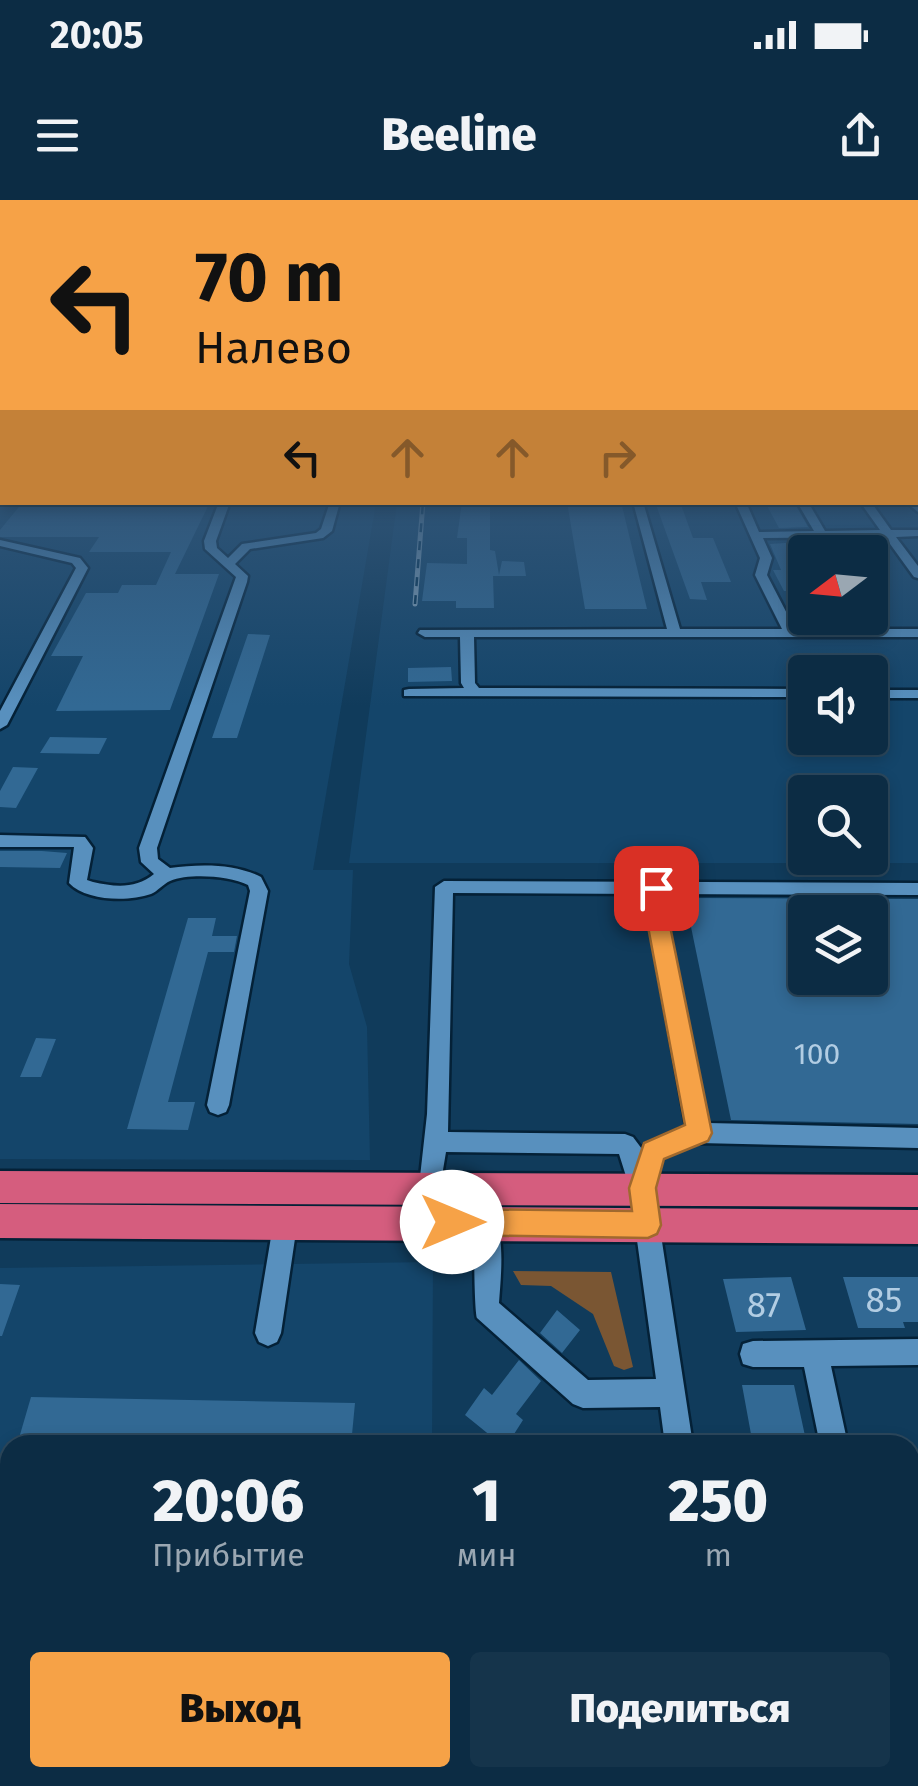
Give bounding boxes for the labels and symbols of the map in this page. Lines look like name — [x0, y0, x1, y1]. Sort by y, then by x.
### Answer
north arrow — [788, 535, 888, 635]
pin — [614, 846, 699, 931]
house number: 100 — [794, 1036, 840, 1072]
position arrow — [400, 1170, 504, 1274]
house number: 85 — [866, 1279, 902, 1321]
house number: 87 — [747, 1284, 781, 1326]

